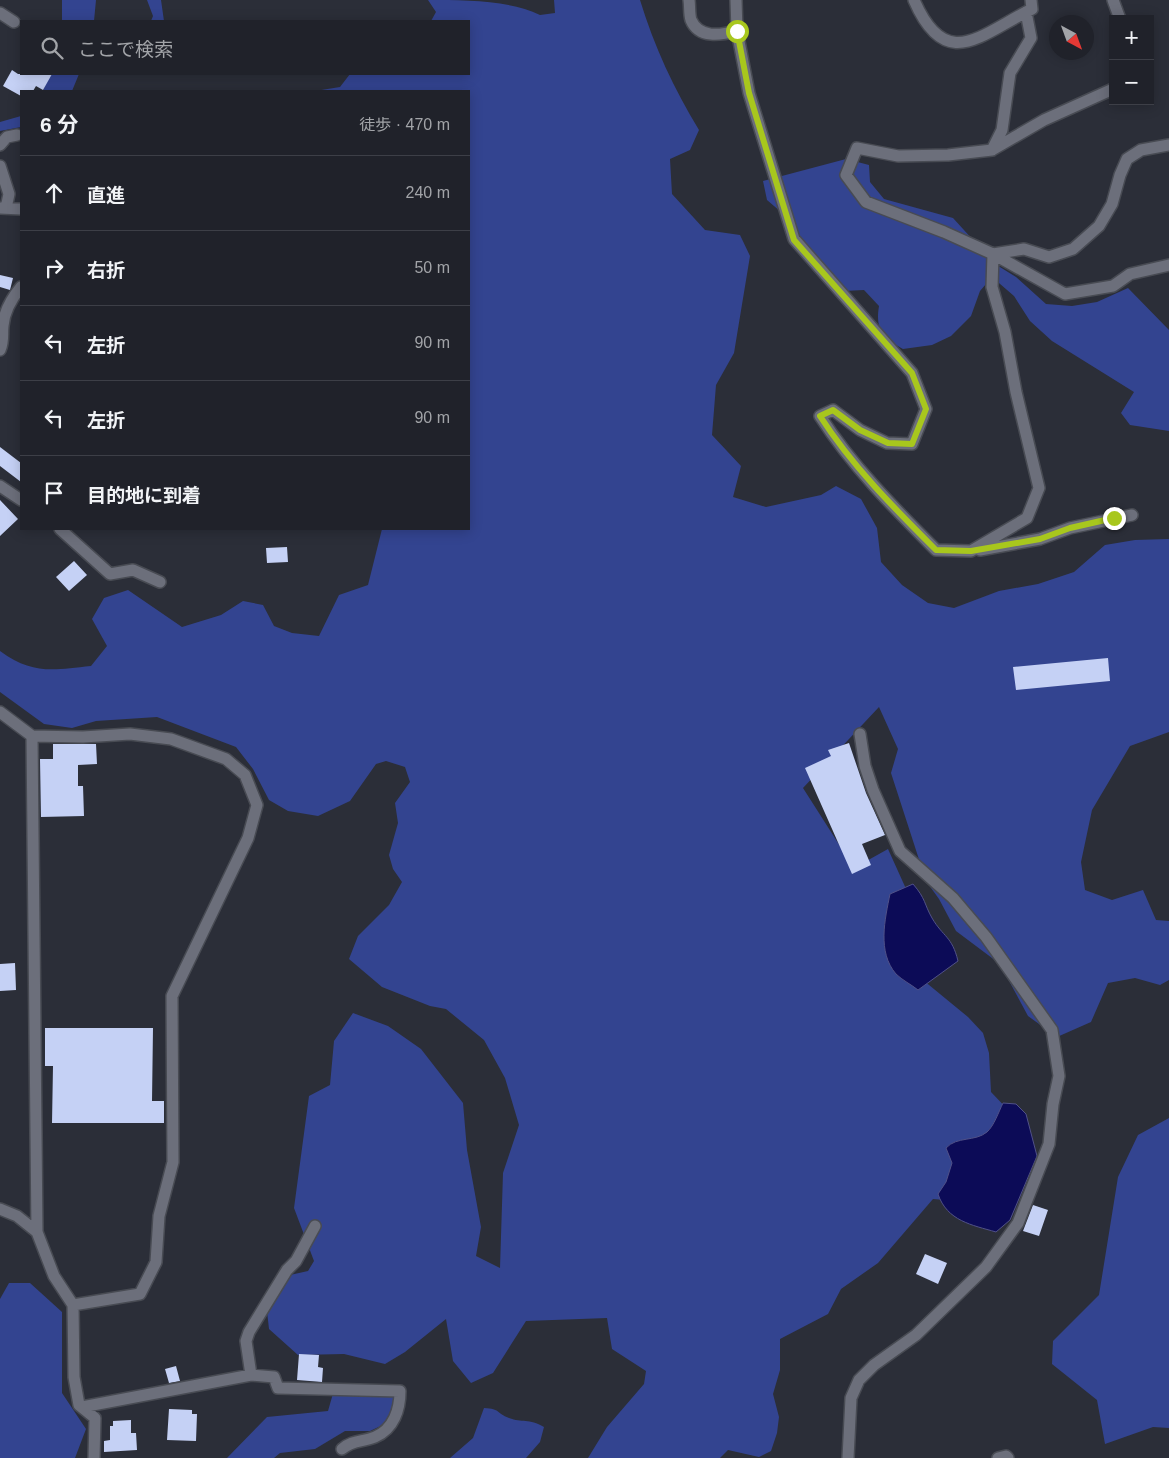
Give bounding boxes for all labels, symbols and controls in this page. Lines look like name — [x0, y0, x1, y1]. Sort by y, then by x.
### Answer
north arrow — [1049, 15, 1094, 60]
map controls — [1109, 15, 1154, 105]
button: + — [1109, 15, 1154, 60]
search box — [20, 20, 470, 75]
route start — [726, 20, 749, 43]
icon: search — [38, 34, 66, 62]
text: ここで検索 — [78, 39, 173, 60]
button: − — [1109, 60, 1154, 105]
text: 6 分 — [40, 113, 79, 136]
text: 徒歩 · 470 m — [359, 116, 450, 133]
icon: ahead — [40, 179, 68, 207]
text: 240 m — [406, 184, 450, 201]
text: 直進 — [87, 185, 125, 206]
icon: right — [40, 254, 68, 282]
text: 50 m — [414, 259, 450, 276]
text: 右折 — [87, 260, 125, 281]
icon: left — [40, 329, 68, 357]
text: 90 m — [414, 334, 450, 351]
text: 左折 — [87, 335, 125, 356]
icon: left — [40, 404, 68, 432]
text: 90 m — [414, 409, 450, 426]
text: 左折 — [87, 410, 125, 431]
icon: arrive — [40, 479, 68, 507]
text: 目的地に到着 — [87, 485, 201, 506]
route end — [1103, 507, 1126, 530]

